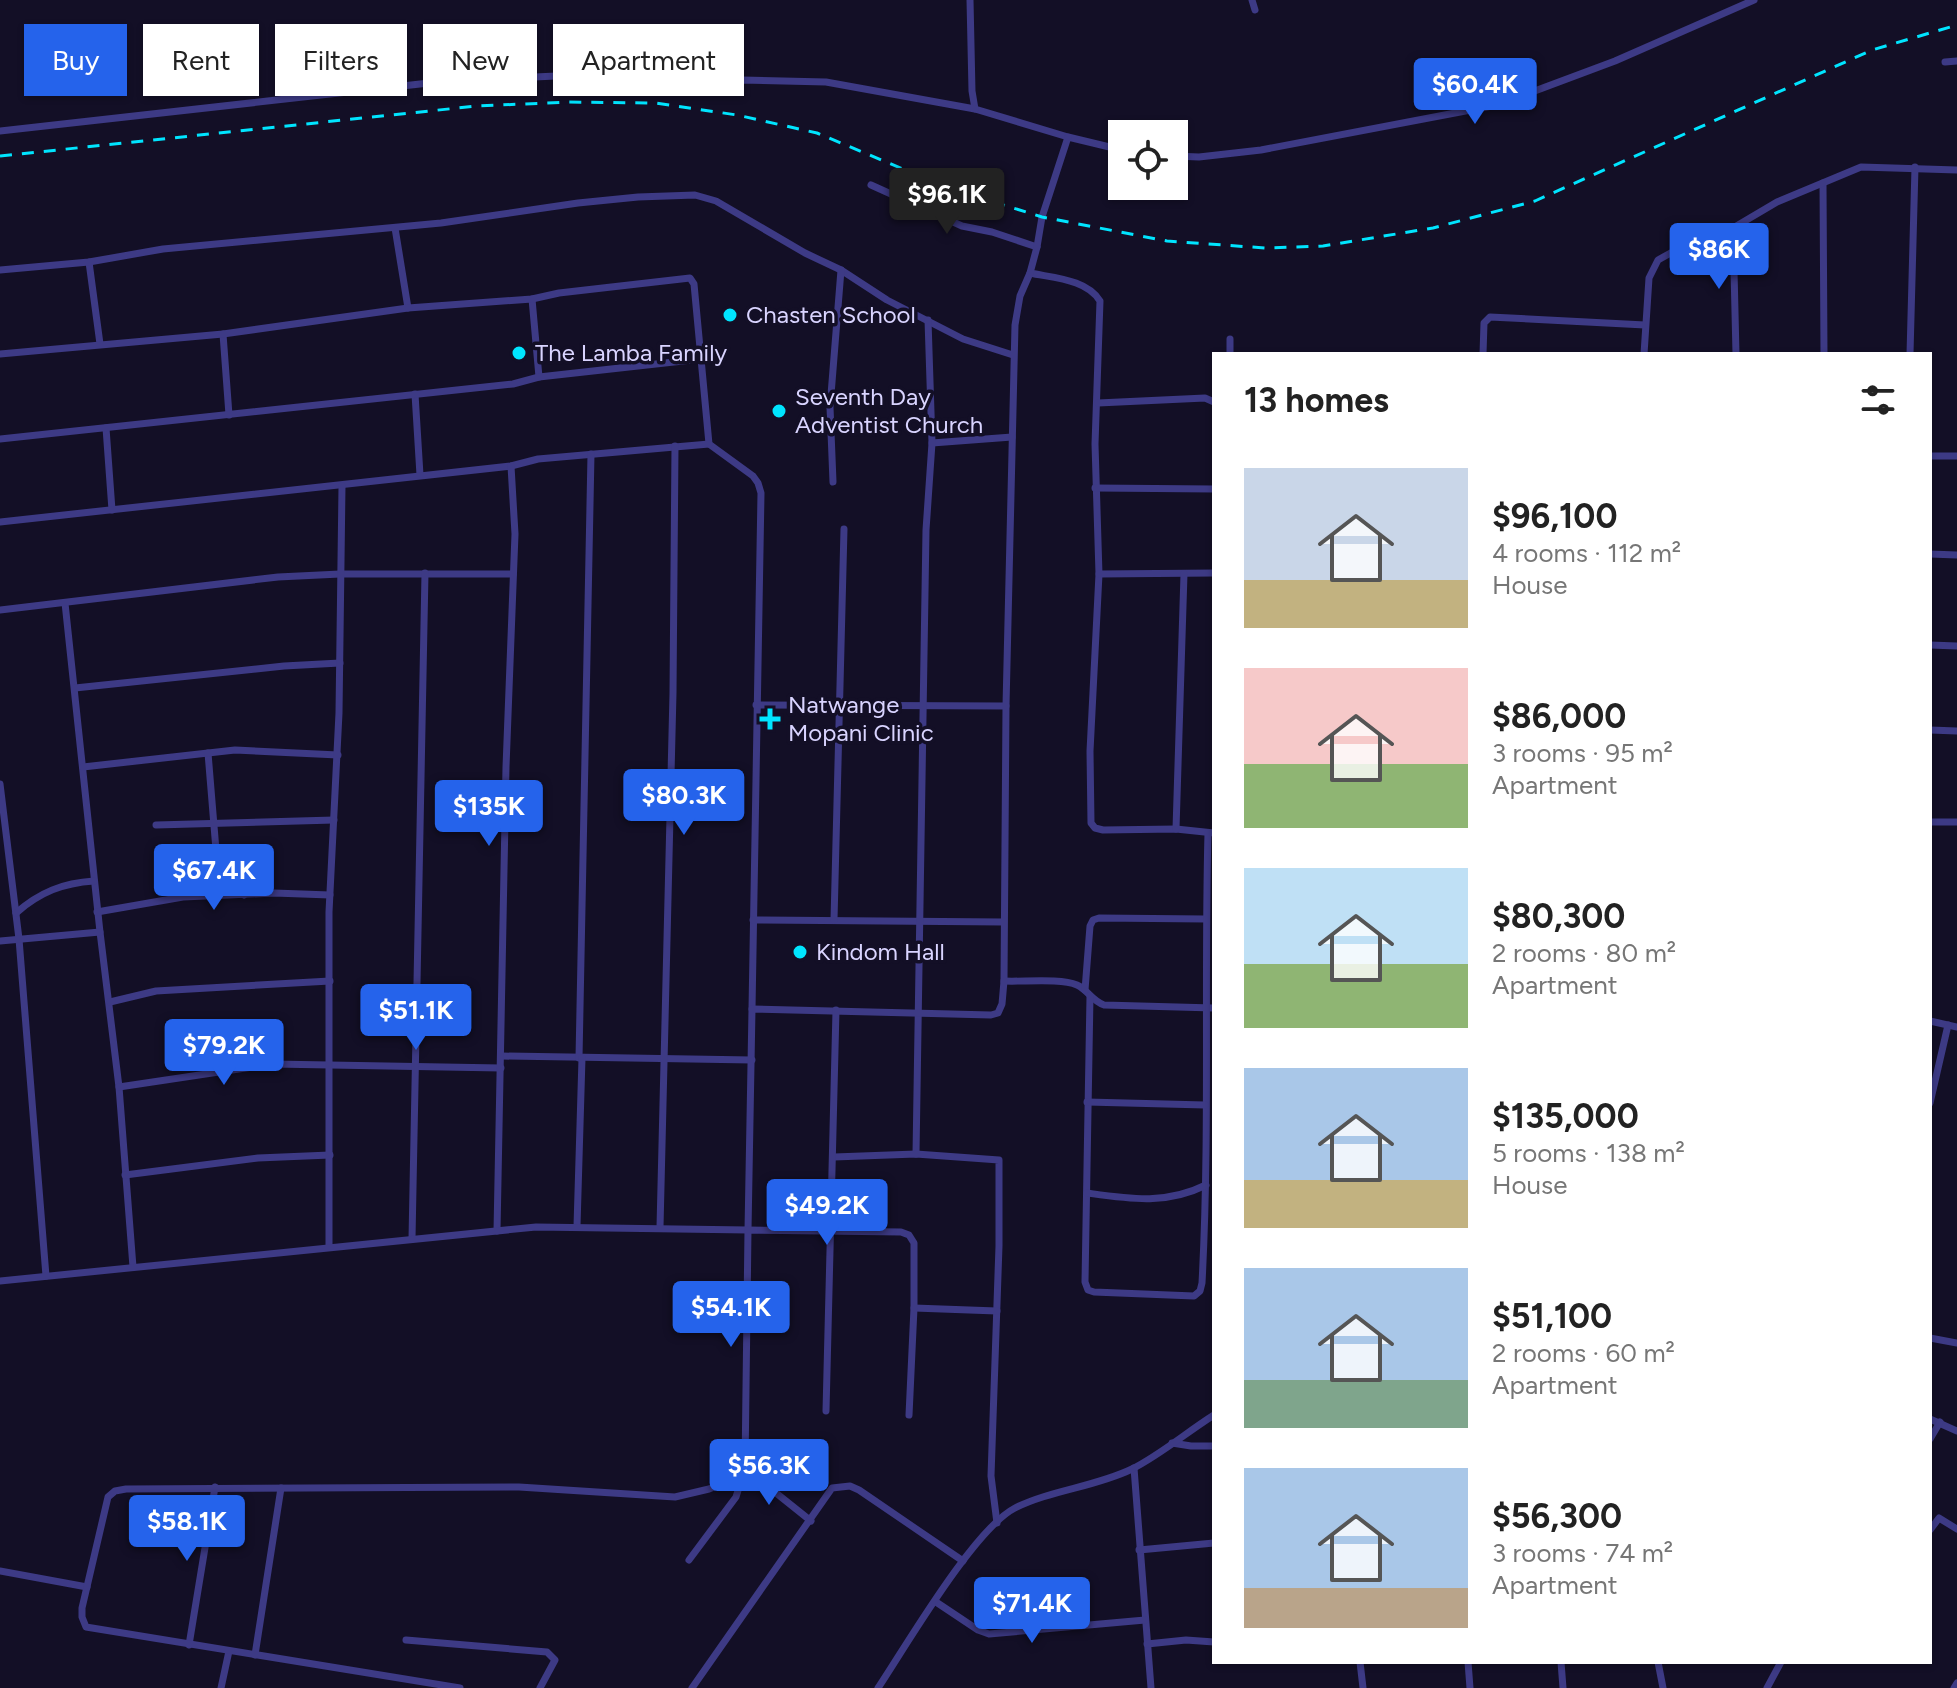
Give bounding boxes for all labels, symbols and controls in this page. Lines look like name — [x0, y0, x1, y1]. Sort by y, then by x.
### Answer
chip: Buy — [24, 24, 127, 96]
chip: Rent — [143, 24, 259, 96]
chip: Filters — [275, 24, 407, 96]
chip: New — [423, 24, 537, 96]
chip: Apartment — [553, 24, 744, 96]
pin: $60.4K — [1410, 58, 1540, 126]
text: $60.4K — [1432, 68, 1518, 100]
map controls — [1108, 120, 1188, 200]
button: locate — [1108, 120, 1188, 200]
pin: $96.1K — [882, 168, 1012, 236]
text: $96.1K — [907, 178, 987, 210]
pin: $86K — [1672, 223, 1766, 291]
text: $86K — [1688, 233, 1750, 265]
place label: Chasten School — [746, 300, 916, 329]
marker: Chasten School — [721, 306, 739, 324]
place label: The Lamba Family — [535, 338, 727, 367]
marker: The Lamba Family — [510, 344, 528, 362]
icon: filters — [1856, 378, 1900, 422]
text: 13 homes — [1244, 380, 1389, 421]
place label: Seventh Day Adventist Church — [795, 382, 983, 439]
marker: Seventh Day Adventist Church — [770, 402, 788, 420]
text: $96,100 — [1492, 496, 1617, 537]
icon: home — [1308, 500, 1404, 596]
text: 4 rooms · 112 m² — [1492, 537, 1681, 569]
text: House — [1492, 569, 1567, 601]
place label: Natwange Mopani Clinic — [788, 690, 934, 747]
text: $86,000 — [1492, 696, 1626, 737]
icon: home — [1308, 700, 1404, 796]
marker: Natwange Mopani Clinic — [759, 708, 781, 730]
text: 3 rooms · 95 m² — [1492, 737, 1673, 769]
pin: $80.3K — [619, 769, 749, 837]
text: Apartment — [1492, 769, 1618, 801]
text: $80.3K — [641, 779, 727, 811]
pin: $135K — [433, 780, 545, 848]
text: $135K — [453, 790, 525, 822]
pin: $67.4K — [149, 844, 279, 912]
text: $67.4K — [172, 854, 256, 886]
text: $80,300 — [1492, 896, 1625, 937]
icon: home — [1308, 900, 1404, 996]
place label: Kindom Hall — [816, 937, 945, 966]
text: 2 rooms · 80 m² — [1492, 937, 1676, 969]
marker: Kindom Hall — [791, 943, 809, 961]
text: Apartment — [1492, 969, 1618, 1001]
pin: $51.1K — [351, 984, 481, 1052]
text: $51.1K — [378, 994, 454, 1026]
pin: $79.2K — [159, 1019, 289, 1087]
text: $79.2K — [183, 1029, 265, 1061]
text: $135,000 — [1492, 1096, 1639, 1137]
icon: home — [1308, 1100, 1404, 1196]
text: 5 rooms · 138 m² — [1492, 1137, 1685, 1169]
text: House — [1492, 1169, 1567, 1201]
pin: $49.2K — [762, 1179, 892, 1247]
text: $49.2K — [785, 1189, 869, 1221]
pin: $54.1K — [666, 1281, 796, 1349]
text: $54.1K — [691, 1291, 771, 1323]
text: $51,100 — [1492, 1296, 1612, 1337]
icon: home — [1308, 1300, 1404, 1396]
text: 2 rooms · 60 m² — [1492, 1337, 1675, 1369]
text: Apartment — [1492, 1369, 1618, 1401]
pin: $56.3K — [704, 1439, 834, 1507]
text: $56.3K — [728, 1449, 810, 1481]
pin: $58.1K — [122, 1495, 252, 1563]
text: $56,300 — [1492, 1496, 1622, 1537]
icon: home — [1308, 1500, 1404, 1596]
text: $58.1K — [147, 1505, 227, 1537]
text: 3 rooms · 74 m² — [1492, 1537, 1673, 1569]
text: Apartment — [1492, 1569, 1618, 1601]
pin: $71.4K — [967, 1577, 1097, 1645]
text: $71.4K — [992, 1587, 1072, 1619]

